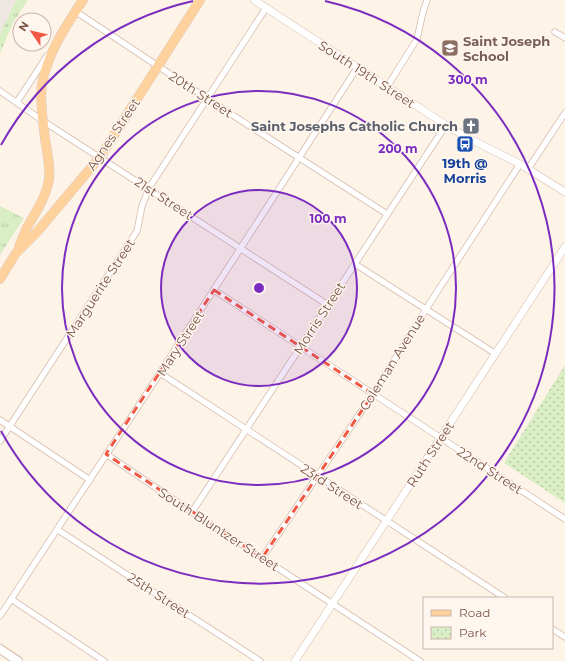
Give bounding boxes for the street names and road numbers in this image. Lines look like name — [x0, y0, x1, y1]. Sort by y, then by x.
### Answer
street label: South 19th Street — [316, 37, 418, 111]
street label: 20th Street — [166, 67, 236, 121]
street label: Agnes Street — [83, 95, 143, 173]
street label: 21st Street — [132, 173, 196, 223]
street label: Marguerite Street — [62, 236, 138, 340]
street label: Morris Street — [290, 279, 348, 357]
street label: Mary Street — [153, 307, 207, 379]
street label: Coleman Avenue — [356, 311, 428, 413]
street label: Ruth Street — [403, 418, 457, 490]
street label: 22nd Street — [454, 443, 526, 497]
street label: 23rd Street — [298, 460, 366, 512]
street label: South Bluntzer Street — [156, 484, 282, 574]
street label: 25th Street — [125, 569, 193, 621]

